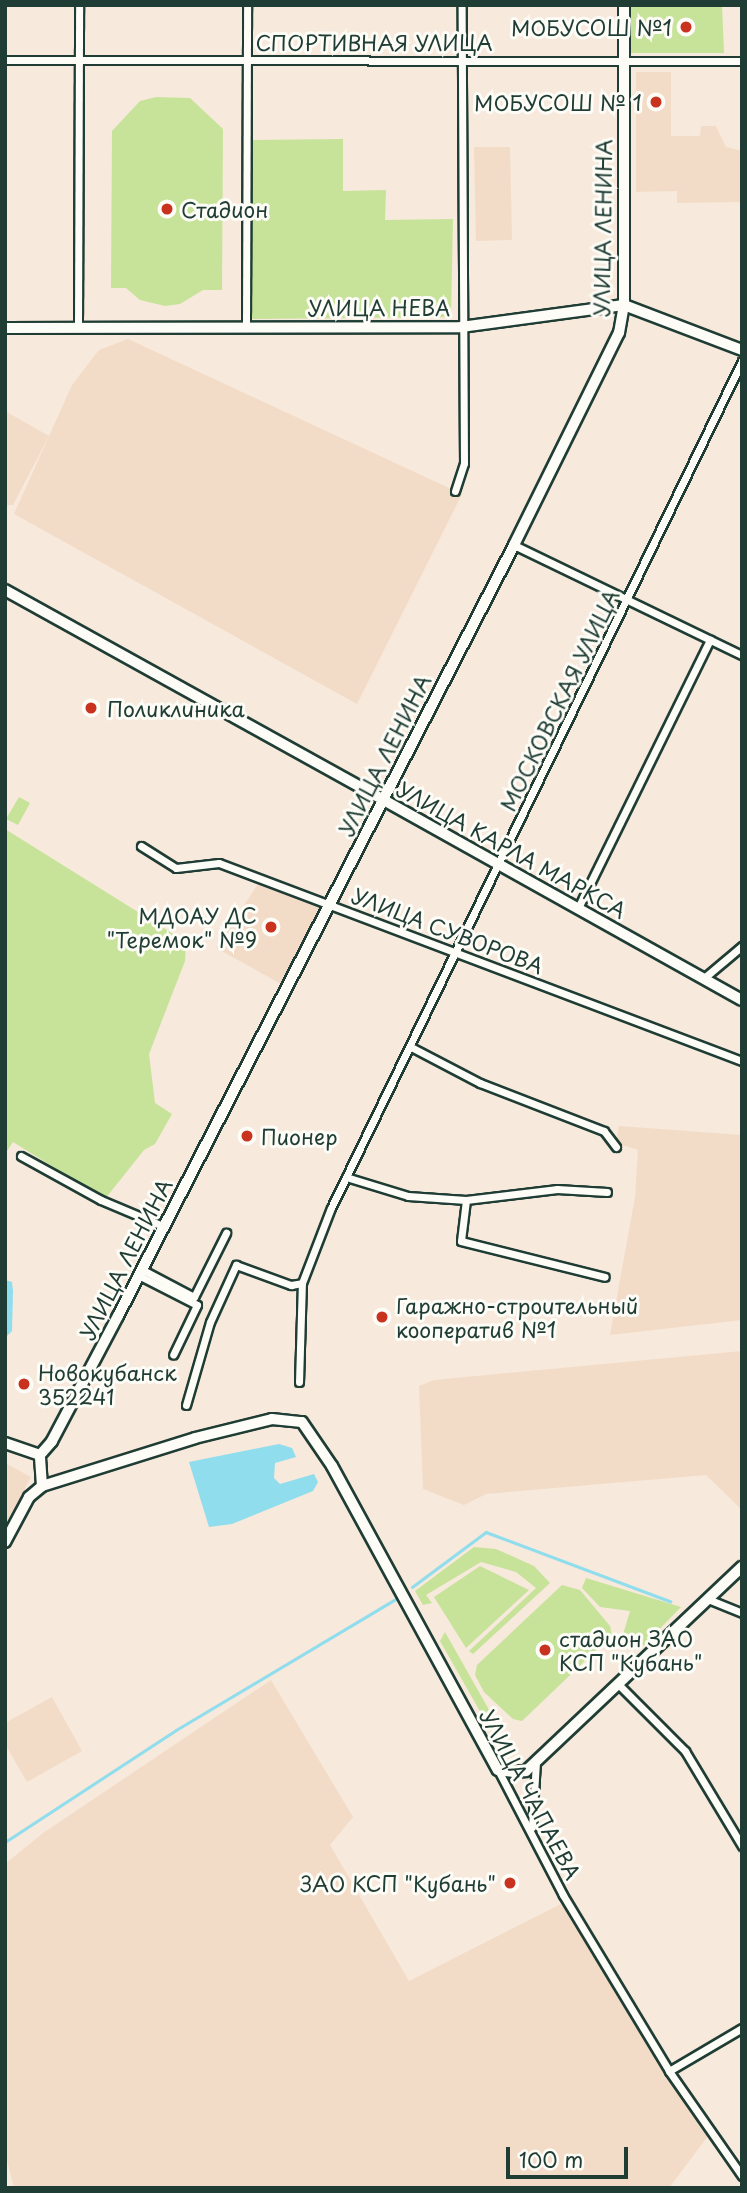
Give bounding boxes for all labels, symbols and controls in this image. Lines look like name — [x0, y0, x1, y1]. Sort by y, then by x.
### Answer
place label: МОБУСОШ №1 — [511, 14, 672, 40]
marker: МОБУСОШ №1 — [678, 19, 694, 35]
street label: СПОРТИВНАЯ УЛИЦА — [255, 29, 493, 55]
place label: МОБУСОШ № 1 — [474, 89, 642, 115]
marker: МОБУСОШ № 1 — [648, 94, 664, 110]
street label: УЛИЦА ЛЕНИНА — [588, 138, 616, 318]
place label: Стадион — [181, 196, 268, 222]
marker: Стадион — [159, 201, 175, 217]
street label: УЛИЦА НЕВА — [307, 294, 451, 320]
street label: МОСКОВСКАЯ УЛИЦА — [494, 585, 624, 815]
street label: УЛИЦА ЛЕНИНА — [332, 670, 436, 840]
place label: Поликлиника — [107, 695, 245, 721]
marker: Поликлиника — [81, 698, 101, 718]
street label: УЛИЦА КАРЛА МАРКСА — [392, 775, 632, 923]
street label: УЛИЦА СУВОРОВА — [348, 881, 548, 979]
place label: МДОАУ ДС "Теремок" №9 — [106, 902, 257, 952]
marker: МДОАУ ДС "Теремок" №9 — [263, 919, 279, 935]
place label: Пионер — [261, 1123, 338, 1149]
marker: Пионер — [239, 1128, 255, 1144]
street label: УЛИЦА ЛЕНИНА — [73, 1174, 177, 1344]
place label: Гаражно-строительный кооператив №1 — [396, 1292, 638, 1342]
marker: Гаражно-строительный кооператив №1 — [374, 1309, 390, 1325]
place label: Новокубанск 352241 — [38, 1359, 177, 1409]
marker: Новокубанск 352241 — [16, 1376, 32, 1392]
place label: стадион ЗАО КСП "Кубань" — [559, 1625, 703, 1675]
marker: стадион ЗАО КСП "Кубань" — [537, 1642, 553, 1658]
street label: УЛИЦА ЧАПАЕВА — [475, 1704, 587, 1884]
place label: ЗАО КСП "Кубань" — [299, 1870, 496, 1896]
marker: ЗАО КСП "Кубань" — [502, 1875, 518, 1891]
scale bar — [509, 2134, 632, 2178]
text: 100 m — [519, 2143, 583, 2175]

